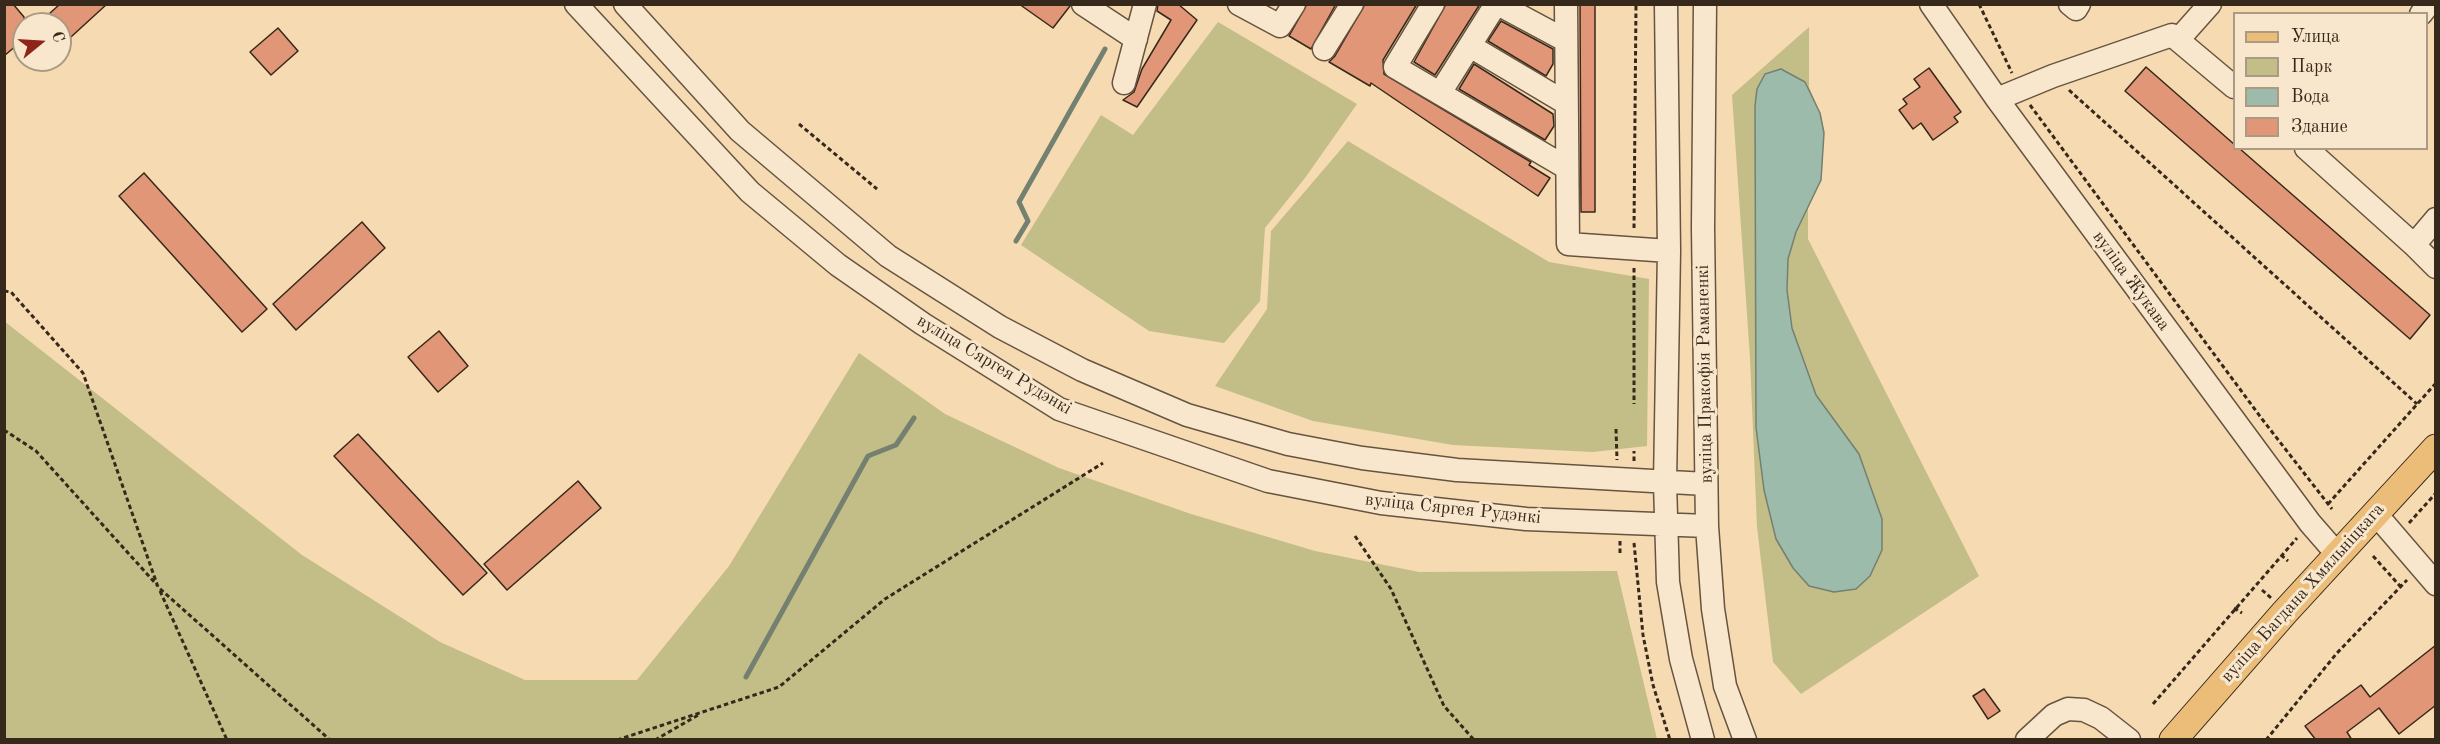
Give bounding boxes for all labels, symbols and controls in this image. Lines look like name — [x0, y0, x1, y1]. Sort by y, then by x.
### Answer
north arrow — [12, 12, 72, 72]
legend — [2233, 12, 2428, 150]
text: Улица — [2291, 28, 2340, 46]
text: С — [48, 30, 66, 45]
text: Парк — [2291, 58, 2332, 76]
text: Вода — [2291, 88, 2330, 106]
text: Здание — [2291, 118, 2348, 136]
street label: вуліца Жукава — [2088, 227, 2174, 335]
street label: вуліца Пракофія Раманенкі — [1692, 264, 1718, 484]
street label: вуліца Сяргея Рудэнкі — [913, 310, 1075, 420]
street label: вуліца Сяргея Рудэнкі — [1364, 489, 1542, 529]
street label: вуліца Багдана Хмяльніцкага — [2217, 499, 2389, 687]

